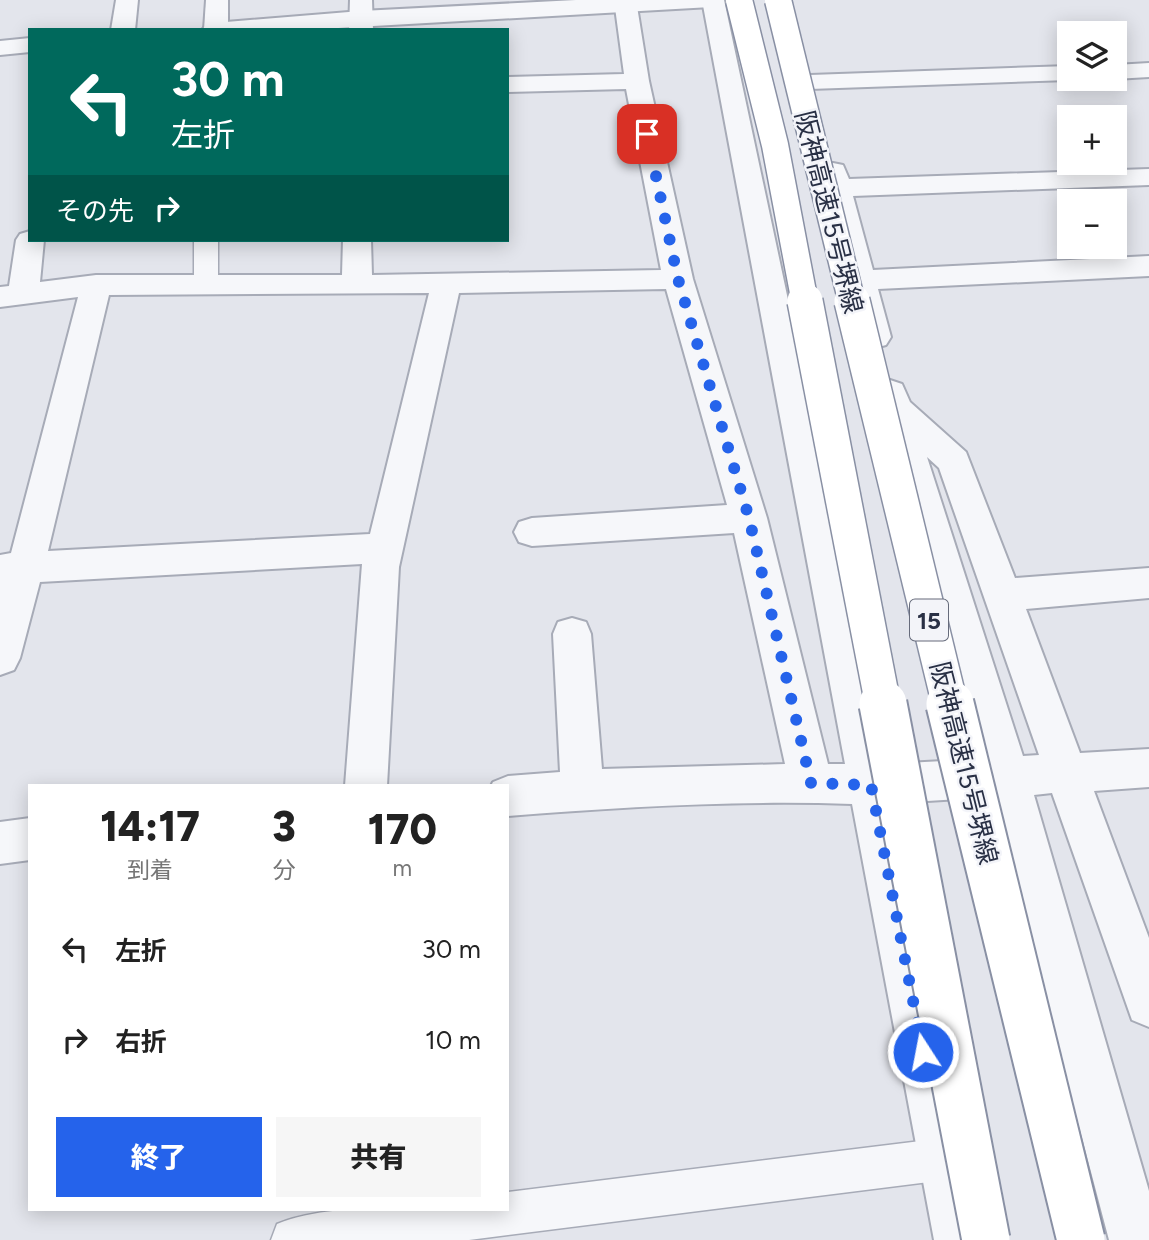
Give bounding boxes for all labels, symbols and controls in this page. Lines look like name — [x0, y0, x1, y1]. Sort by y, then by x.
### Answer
map controls — [1057, 21, 1127, 259]
button: layers — [1057, 21, 1127, 91]
text: 30 m — [171, 49, 284, 108]
icon: left — [56, 56, 147, 147]
pin — [617, 104, 677, 164]
button: + — [1057, 105, 1127, 175]
street label: 阪神高速15号堺線 — [788, 107, 870, 317]
icon: arrive — [628, 115, 666, 153]
text: 左折 — [171, 116, 235, 154]
icon: right — [148, 189, 186, 227]
button: − — [1057, 189, 1127, 259]
text: その先 — [56, 195, 134, 227]
road number: 15 — [910, 600, 948, 640]
street label: 阪神高速15号堺線 — [923, 658, 1005, 868]
text: 14:17 — [100, 801, 200, 852]
text: 3 — [272, 801, 296, 852]
text: 170 — [368, 804, 437, 855]
text: m — [393, 854, 412, 882]
text: 到着 — [127, 856, 173, 884]
text: 分 — [272, 856, 295, 884]
icon: left — [56, 930, 94, 968]
text: 30 m — [422, 933, 481, 965]
text: 左折 — [115, 935, 167, 967]
position arrow — [886, 1015, 960, 1089]
icon: right — [56, 1021, 94, 1059]
text: 10 m — [425, 1024, 481, 1056]
text: 右折 — [115, 1026, 167, 1058]
button: 終了 — [56, 1117, 262, 1197]
button: 共有 — [276, 1117, 481, 1197]

